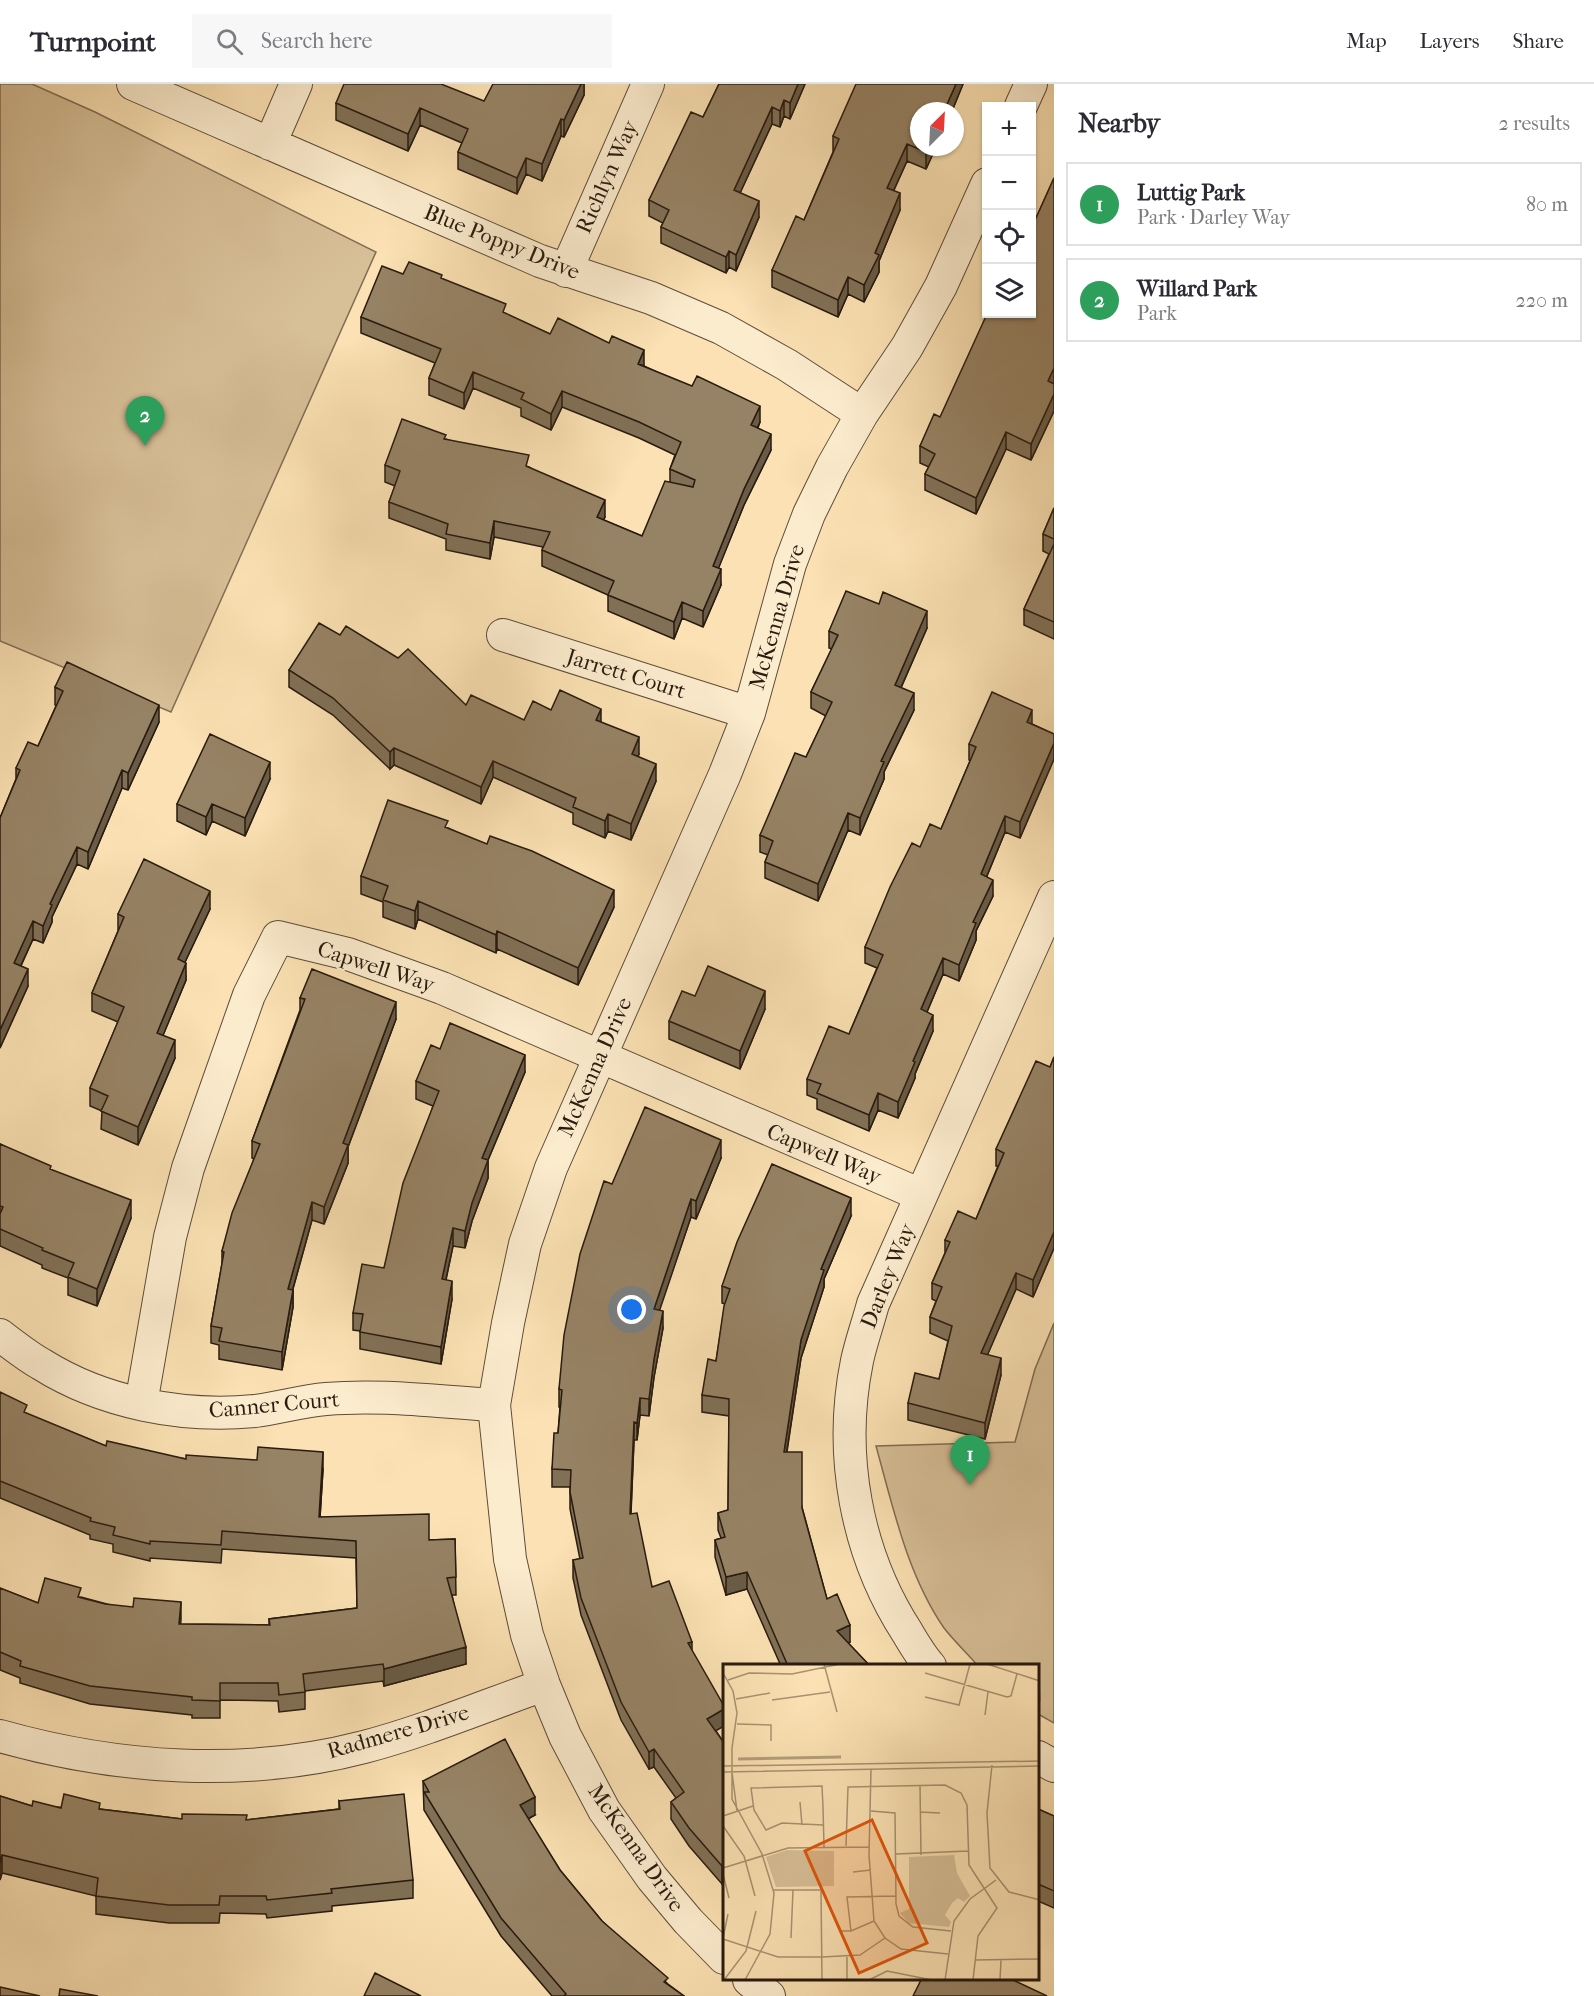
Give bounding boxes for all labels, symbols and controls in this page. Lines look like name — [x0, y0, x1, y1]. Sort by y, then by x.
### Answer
search box — [192, 14, 612, 68]
text: Turnpoint — [30, 25, 156, 58]
icon: search — [213, 25, 246, 58]
text: Search here — [261, 28, 372, 54]
text: Map — [1346, 29, 1387, 53]
text: Layers — [1420, 29, 1479, 53]
text: Share — [1512, 29, 1564, 53]
north arrow — [910, 102, 964, 156]
map controls — [982, 102, 1036, 318]
button: + — [982, 102, 1036, 156]
text: Nearby — [1078, 108, 1160, 139]
text: 2 results — [1499, 112, 1570, 135]
street label: Richlyn Way — [571, 115, 644, 237]
button: − — [982, 156, 1036, 210]
text: Luttig Park — [1137, 180, 1245, 206]
text: 1 — [1096, 193, 1103, 216]
text: 80 m — [1526, 193, 1568, 216]
street label: Blue Poppy Drive — [420, 199, 584, 285]
text: Park · Darley Way — [1137, 206, 1290, 229]
button: locate — [982, 210, 1036, 264]
button: layers — [982, 264, 1036, 318]
text: Willard Park — [1137, 276, 1257, 302]
text: 2 — [1094, 289, 1105, 312]
text: 220 m — [1515, 289, 1568, 312]
text: Park — [1137, 302, 1177, 325]
pin: 2 — [126, 396, 164, 446]
street label: McKenna Drive — [744, 541, 810, 693]
street label: Jarrett Court — [561, 643, 689, 705]
street label: Capwell Way — [314, 936, 439, 999]
street label: McKenna Drive — [553, 993, 637, 1141]
street label: Capwell Way — [763, 1118, 886, 1190]
street label: Darley Way — [855, 1219, 921, 1332]
your location — [617, 1295, 646, 1324]
street label: Canner Court — [208, 1386, 340, 1424]
pin: 1 — [950, 1436, 990, 1485]
inset map — [723, 1664, 1039, 1981]
street label: Radmere Drive — [324, 1699, 472, 1765]
street label: McKenna Drive — [582, 1779, 690, 1917]

